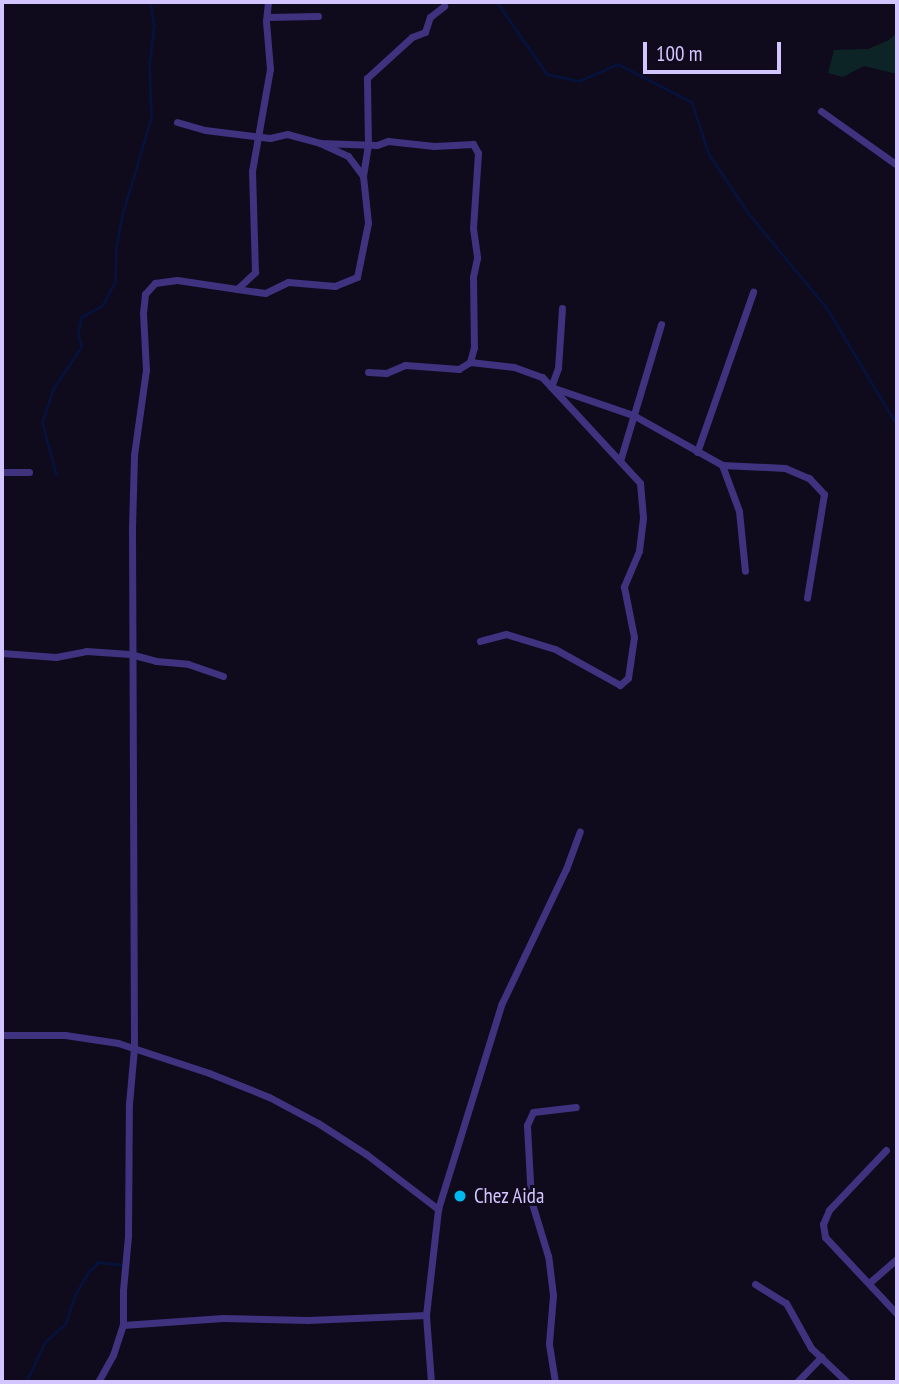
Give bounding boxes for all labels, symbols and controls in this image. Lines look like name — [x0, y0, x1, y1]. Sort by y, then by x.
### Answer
scale bar — [647, 28, 785, 72]
text: 100 m — [656, 40, 702, 67]
place label: Chez Aida — [474, 1183, 545, 1209]
marker: Chez Aida — [452, 1188, 468, 1204]

